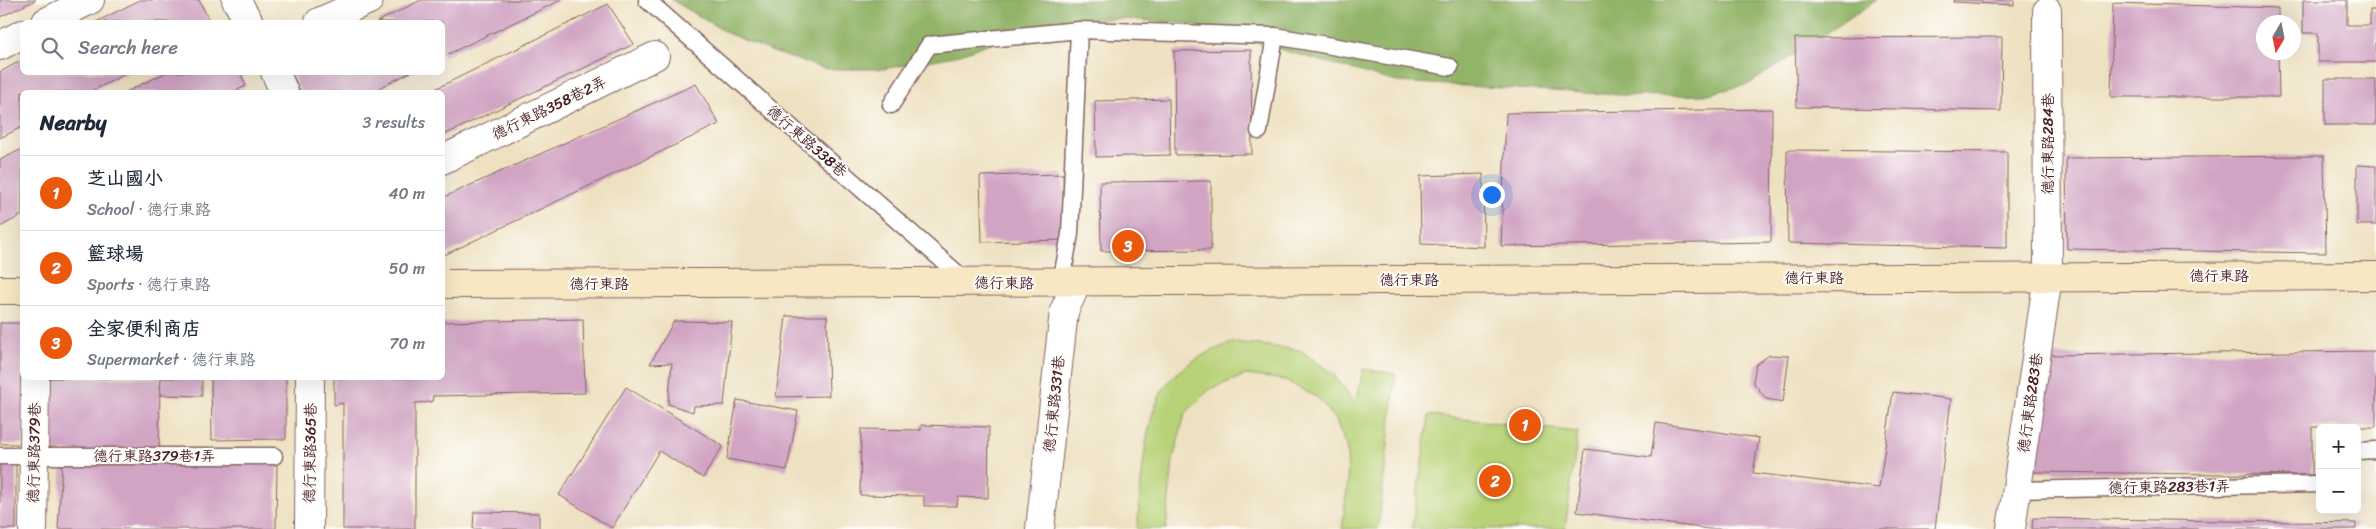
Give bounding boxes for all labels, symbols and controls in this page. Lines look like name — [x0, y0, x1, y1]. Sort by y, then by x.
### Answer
north arrow — [2256, 15, 2301, 60]
search box — [20, 20, 445, 75]
text: Search here — [78, 31, 178, 64]
icon: search — [38, 34, 66, 62]
street label: 德行東路358巷2弄 — [487, 69, 611, 147]
street label: 德行東路284巷 — [2035, 93, 2061, 195]
street label: 德行東路338巷 — [761, 98, 853, 184]
text: Nearby — [40, 104, 106, 142]
text: 3 results — [362, 108, 425, 137]
text: 芝山國小 — [87, 162, 163, 195]
text: 1 — [53, 179, 59, 208]
text: 40 m — [388, 179, 425, 208]
your location — [1479, 182, 1505, 208]
text: School · 德行東路 — [87, 195, 211, 224]
pin: 3 — [1112, 227, 1144, 265]
text: 籃球場 — [87, 237, 144, 270]
text: 2 — [51, 254, 61, 283]
text: 50 m — [389, 254, 425, 283]
street label: 德行東路 — [2189, 263, 2249, 289]
street label: 德行東路 — [1784, 265, 1844, 291]
street label: 德行東路 — [1379, 267, 1439, 293]
street label: 德行東路 — [974, 269, 1034, 297]
text: Sports · 德行東路 — [87, 270, 211, 299]
street label: 德行東路 — [569, 271, 629, 297]
text: 全家便利商店 — [87, 312, 201, 345]
text: 3 — [52, 329, 60, 358]
text: 70 m — [389, 329, 425, 358]
text: Supermarket · 德行東路 — [87, 345, 256, 374]
street label: 德行東路283巷 — [2010, 351, 2050, 455]
street label: 德行東路331巷 — [1036, 354, 1072, 454]
street label: 德行東路379巷 — [20, 402, 48, 504]
street label: 德行東路365巷 — [296, 402, 324, 504]
pin: 1 — [1509, 406, 1541, 444]
map controls — [2316, 424, 2361, 514]
button: + — [2316, 424, 2361, 469]
street label: 德行東路379巷1弄 — [93, 443, 215, 469]
pin: 2 — [1479, 462, 1511, 500]
button: − — [2316, 469, 2361, 514]
street label: 德行東路283巷1弄 — [2108, 473, 2230, 501]

